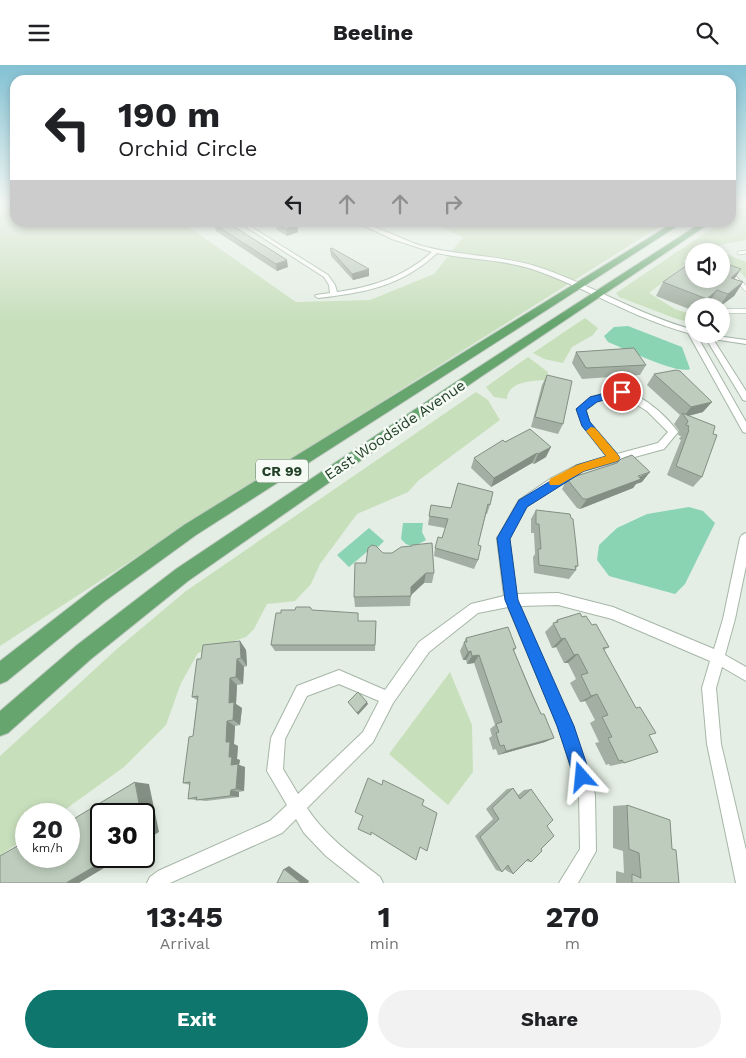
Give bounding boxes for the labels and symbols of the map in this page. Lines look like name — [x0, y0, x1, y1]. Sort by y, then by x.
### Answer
pin — [601, 371, 643, 413]
street label: East Woodside Avenue — [321, 376, 469, 484]
road number: CR 99 — [256, 459, 308, 483]
position arrow — [555, 750, 607, 802]
speed limit sign: 30 — [90, 803, 155, 868]

